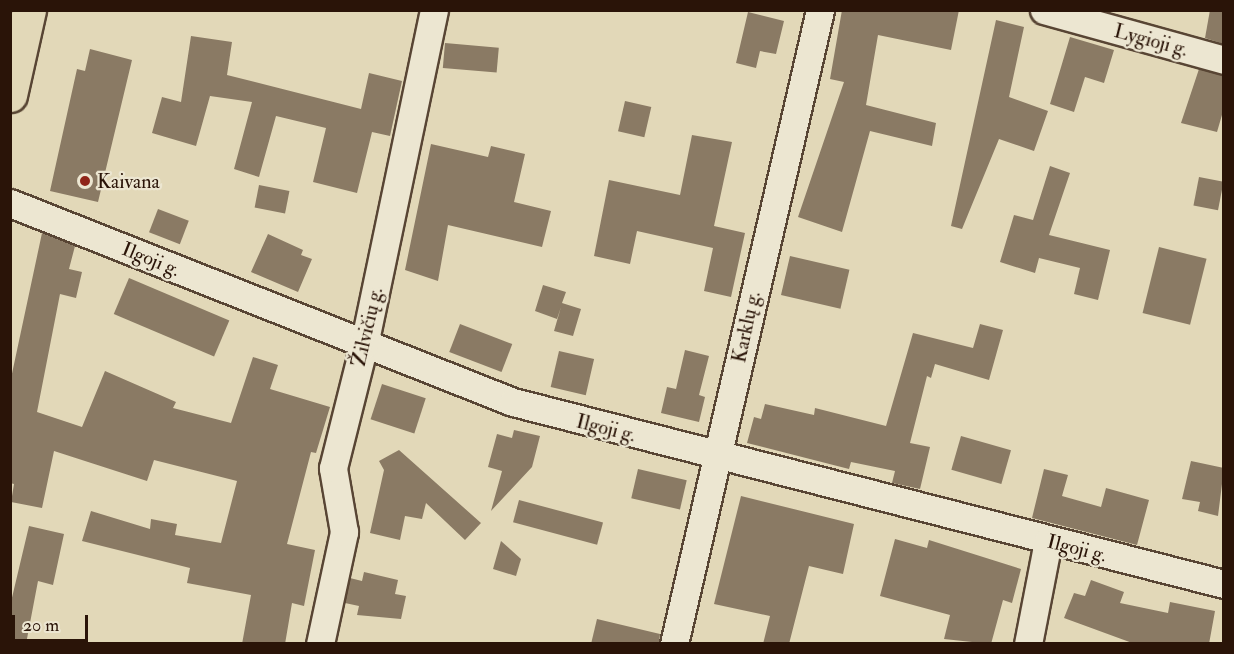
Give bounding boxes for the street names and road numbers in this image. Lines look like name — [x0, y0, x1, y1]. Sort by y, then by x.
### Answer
street label: Lygioji g. — [1111, 19, 1191, 61]
street label: Ilgoji g. — [118, 237, 184, 281]
street label: Žilvičių g. — [346, 285, 388, 369]
street label: Karklų g. — [727, 289, 765, 365]
street label: Ilgoji g. — [574, 409, 638, 447]
street label: Ilgoji g. — [1045, 529, 1109, 567]

